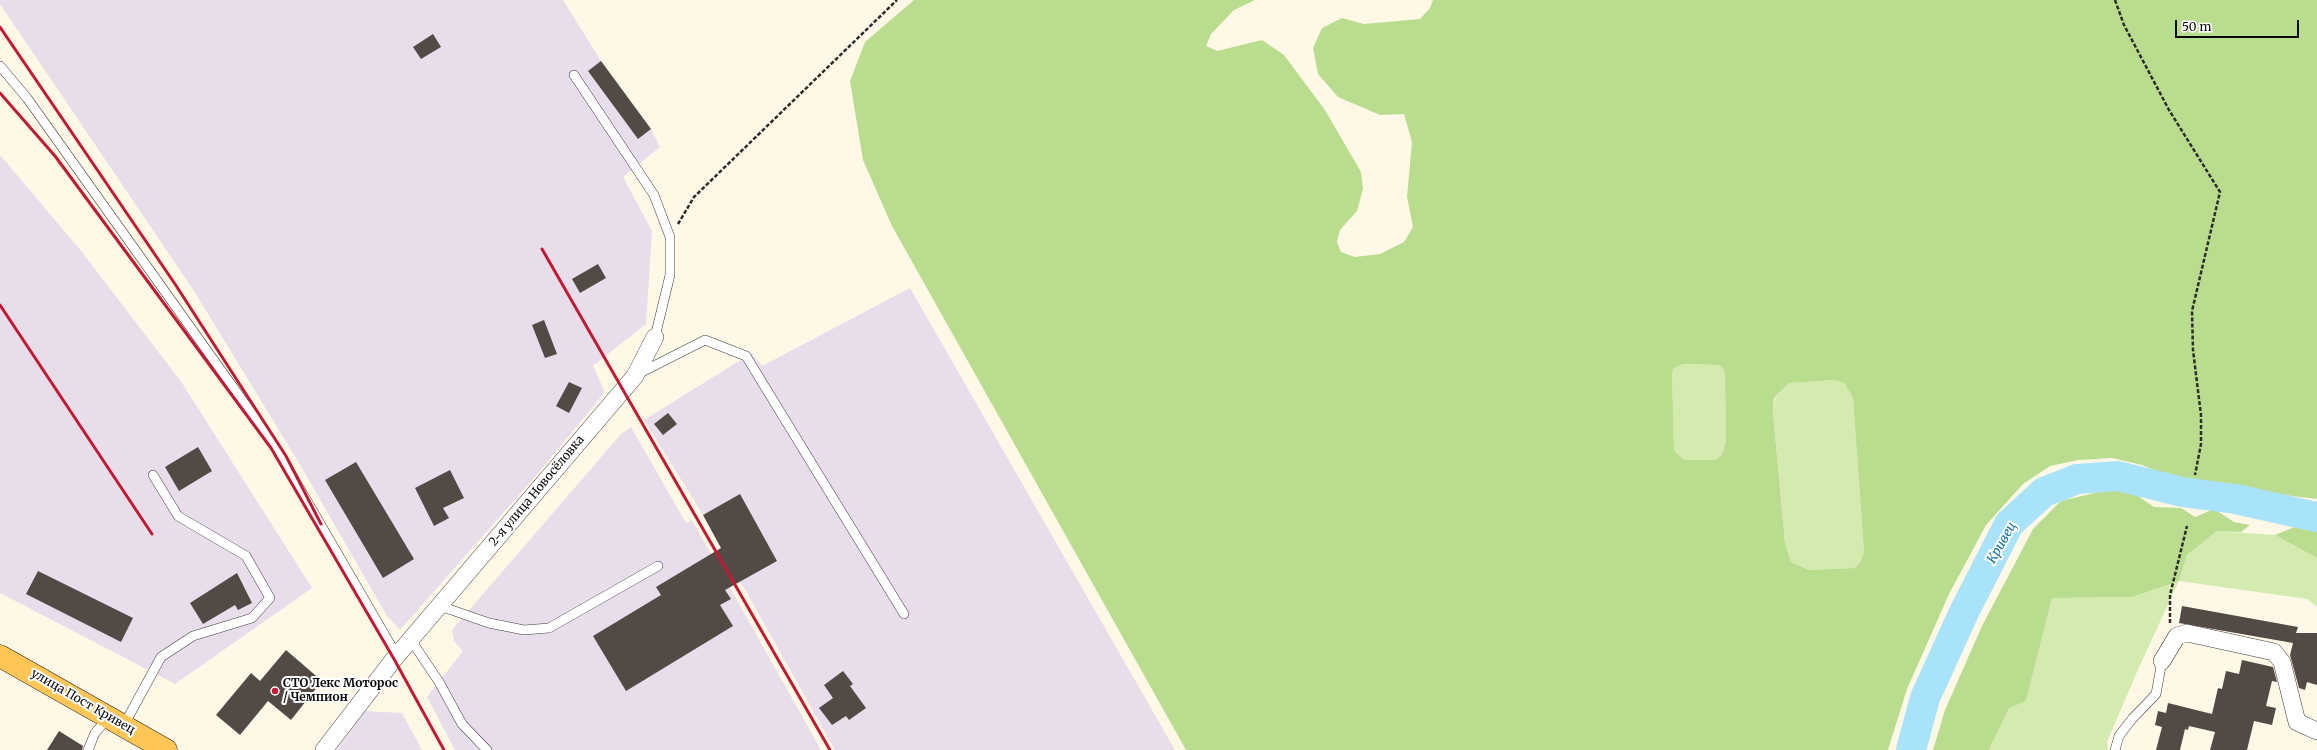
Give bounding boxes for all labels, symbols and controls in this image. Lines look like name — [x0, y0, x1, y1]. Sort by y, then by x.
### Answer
scale bar — [2177, 12, 2301, 38]
text: 50 m — [2182, 19, 2211, 34]
street label: 2-я улица Новосёловка — [486, 433, 588, 549]
water label: Кривец — [1984, 520, 2020, 566]
street label: улица Пост Кривец — [28, 666, 138, 738]
place label: СТО Лекс Моторос / Чемпион — [283, 677, 398, 705]
marker: СТО Лекс Моторос / Чемпион — [270, 686, 280, 696]

